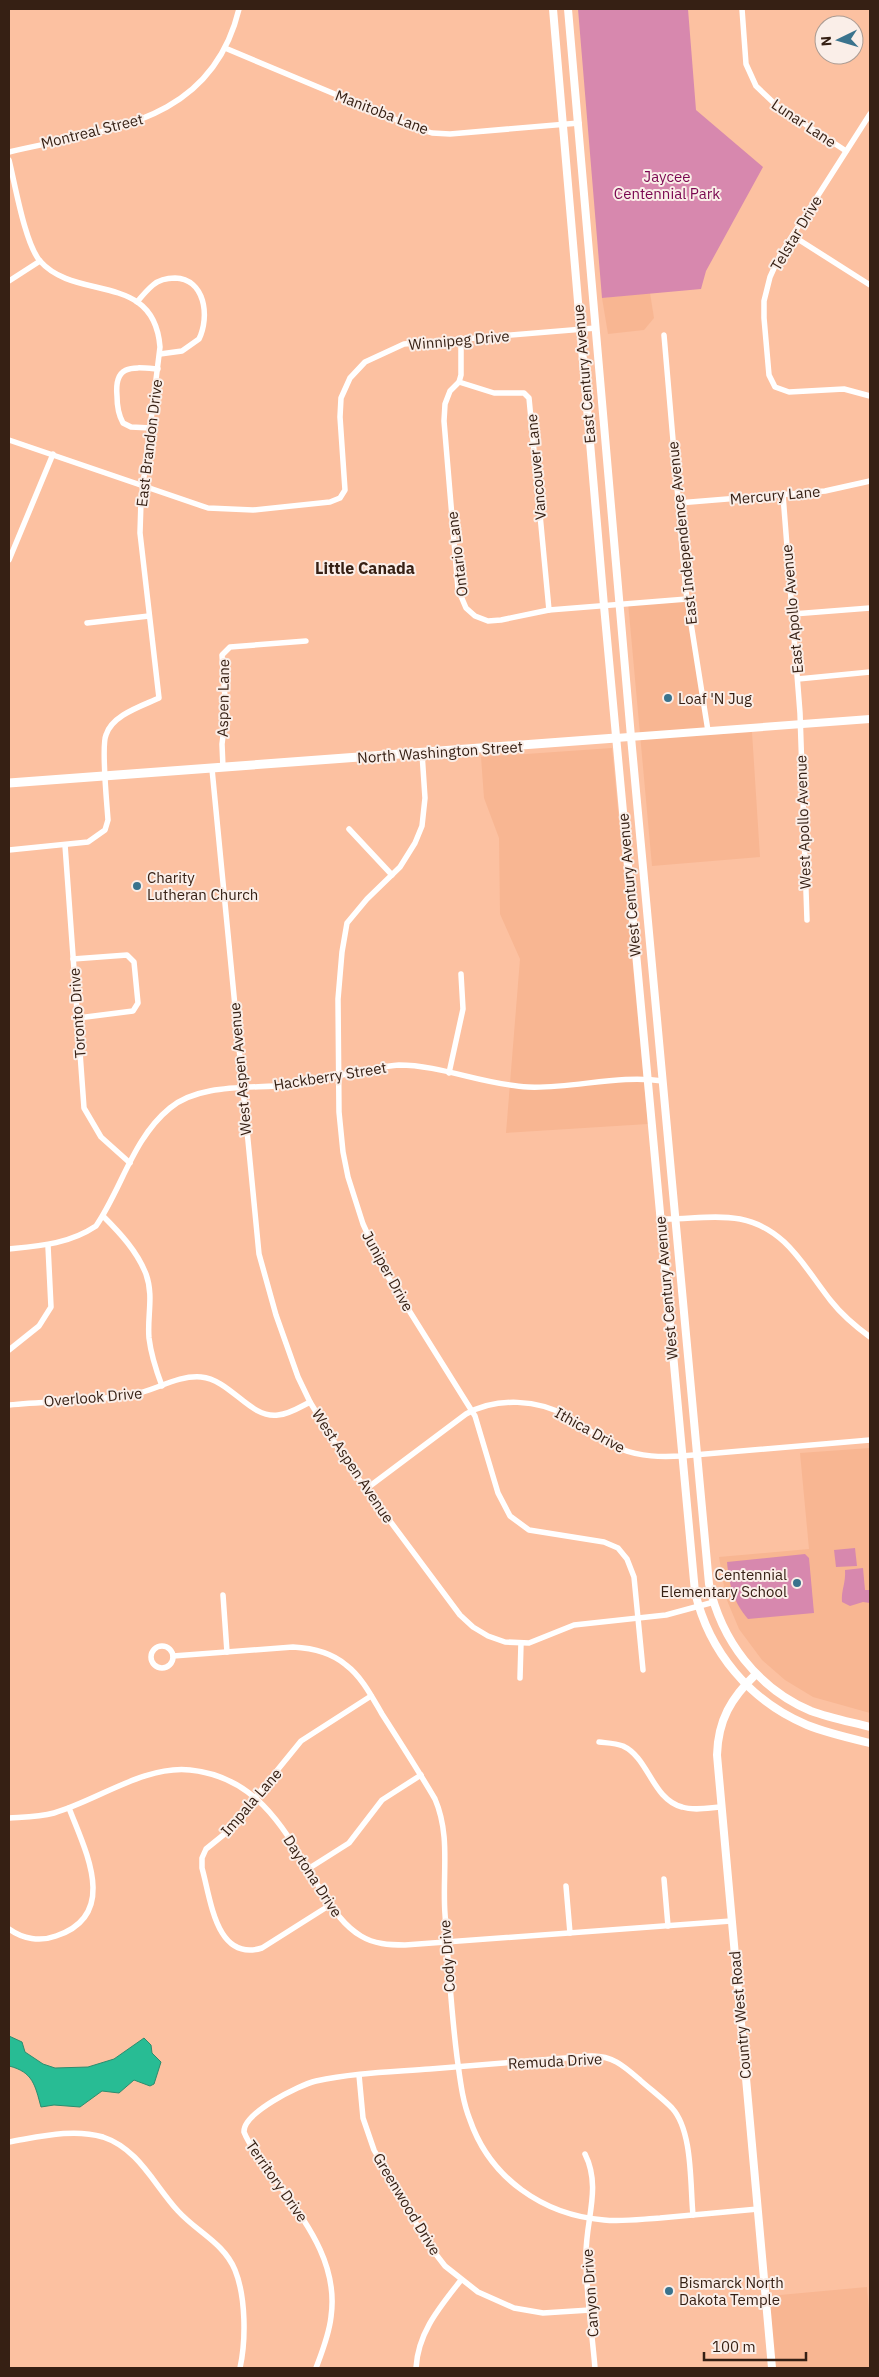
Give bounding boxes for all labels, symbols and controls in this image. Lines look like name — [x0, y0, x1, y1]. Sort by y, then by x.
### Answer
north arrow — [814, 15, 864, 65]
text: N — [817, 35, 835, 47]
street label: Manitoba Lane — [333, 85, 431, 139]
street label: Lunar Lane — [768, 95, 840, 151]
street label: Montreal Street — [39, 109, 145, 153]
park label: Jaycee Centennial Park — [614, 167, 720, 203]
street label: Telstar Drive — [766, 192, 826, 274]
street label: East Century Avenue — [568, 304, 600, 444]
street label: Winnipeg Drive — [408, 326, 510, 354]
street label: East Brandon Drive — [132, 378, 166, 508]
street label: Vancouver Lane — [522, 413, 550, 521]
street label: East Independence Avenue — [663, 440, 701, 626]
street label: Mercury Lane — [729, 482, 821, 508]
street label: Ontario Lane — [442, 510, 472, 598]
street label: East Apollo Avenue — [777, 544, 807, 674]
district label: Little Canada — [315, 558, 415, 578]
street label: Aspen Lane — [213, 659, 233, 737]
place label: Loaf 'N Jug — [678, 689, 752, 708]
marker: Loaf 'N Jug — [662, 692, 674, 704]
street label: North Washington Street — [357, 737, 523, 767]
street label: West Apollo Avenue — [791, 755, 815, 889]
street label: West Century Avenue — [613, 812, 645, 958]
place label: Charity Lutheran Church — [147, 868, 258, 904]
marker: Charity Lutheran Church — [131, 880, 143, 892]
street label: Toronto Drive — [64, 967, 90, 1059]
street label: West Aspen Avenue — [225, 1002, 255, 1136]
street label: Hackberry Street — [272, 1058, 388, 1094]
street label: West Century Avenue — [650, 1215, 682, 1361]
street label: Juniper Drive — [358, 1227, 418, 1315]
street label: Overlook Drive — [43, 1383, 143, 1411]
street label: Ithica Drive — [552, 1403, 628, 1457]
street label: West Aspen Avenue — [308, 1405, 398, 1527]
place label: Centennial Elementary School — [660, 1565, 787, 1601]
marker: Centennial Elementary School — [791, 1577, 803, 1589]
street label: Impala Lane — [216, 1764, 286, 1840]
street label: Daytona Drive — [279, 1831, 347, 1921]
street label: Cody Drive — [435, 1919, 459, 1993]
street label: Country West Road — [725, 1950, 755, 2080]
street label: Remuda Drive — [507, 2049, 603, 2073]
street label: Territory Drive — [242, 2136, 312, 2226]
street label: Greenwood Drive — [369, 2149, 445, 2259]
street label: Canyon Drive — [577, 2248, 603, 2338]
place label: Bismarck North Dakota Temple — [679, 2273, 784, 2309]
marker: Bismarck North Dakota Temple — [663, 2285, 675, 2297]
scale bar — [704, 2330, 806, 2362]
text: 100 m — [712, 2337, 756, 2356]

